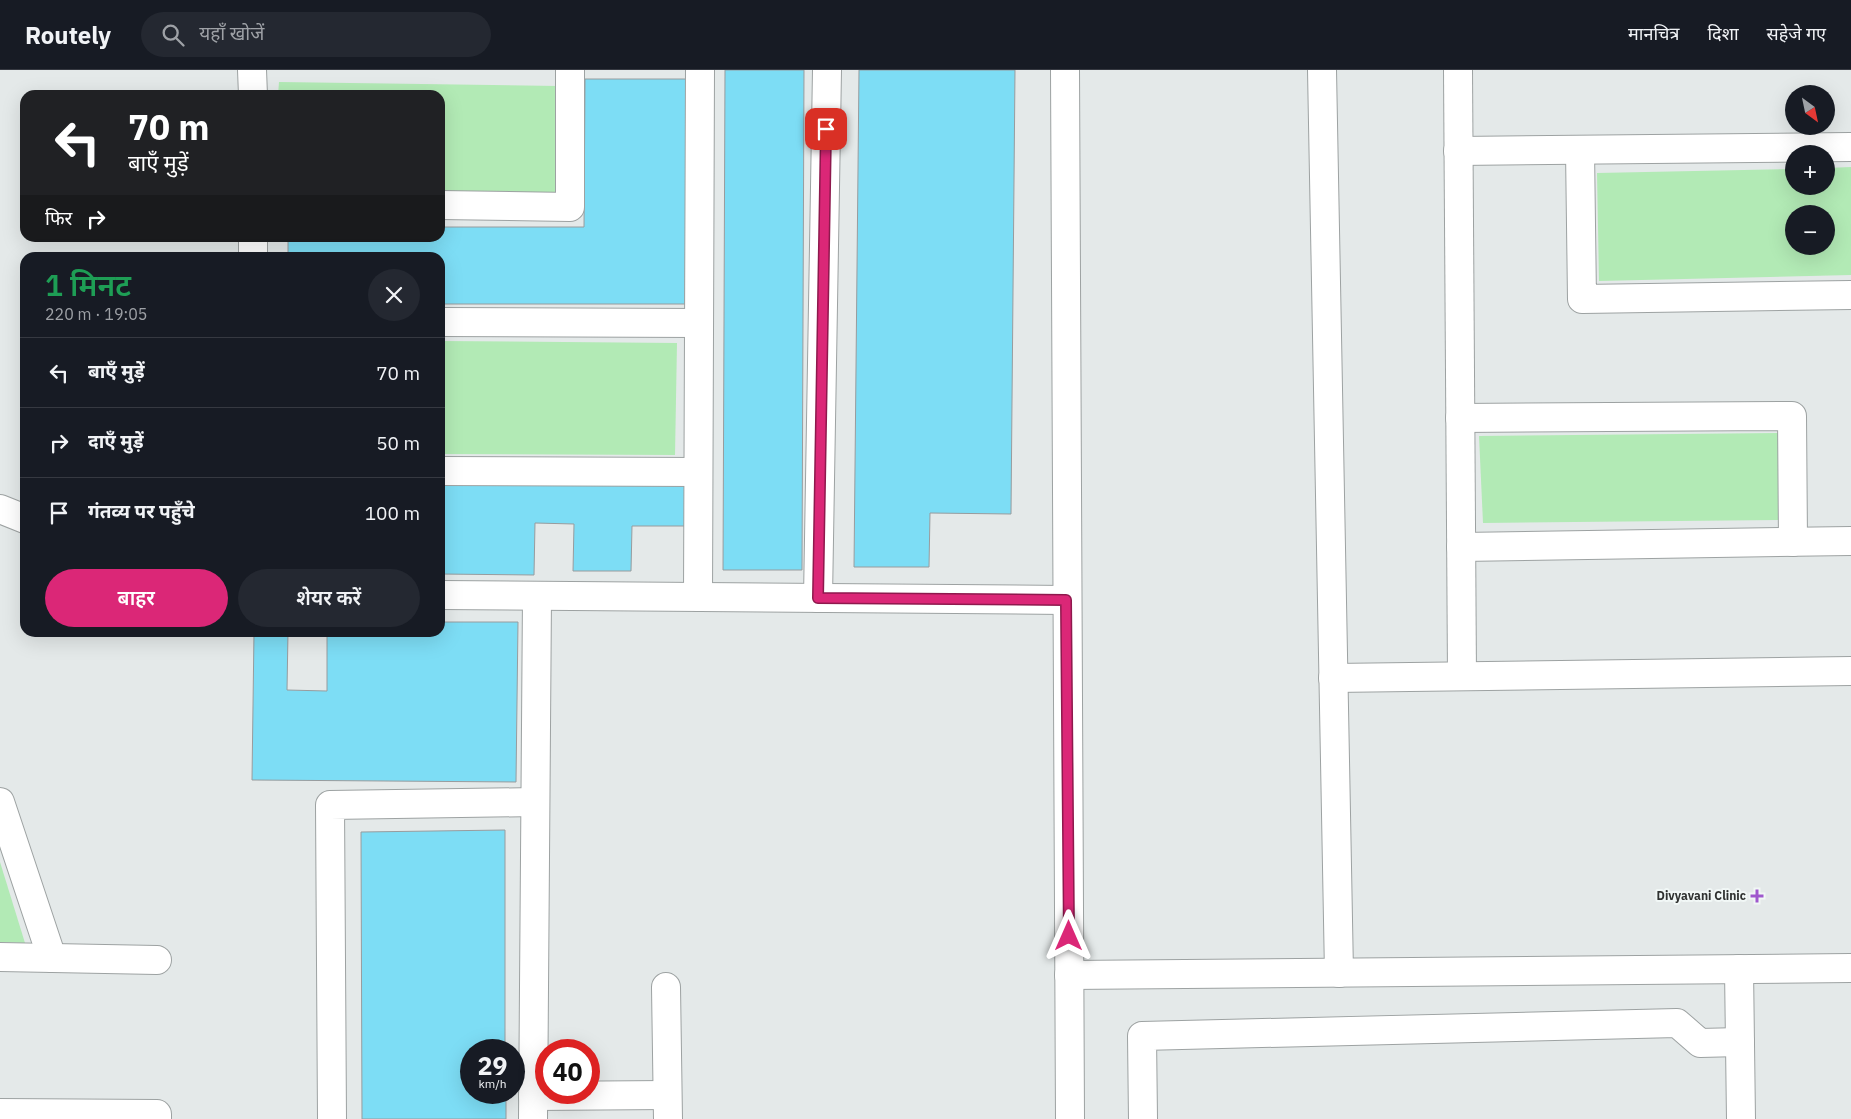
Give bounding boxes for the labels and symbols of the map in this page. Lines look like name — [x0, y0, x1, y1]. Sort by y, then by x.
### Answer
north arrow — [1785, 85, 1835, 135]
pin — [805, 108, 847, 150]
place label: Divyavani Clinic — [1657, 888, 1746, 903]
marker: Divyavani Clinic — [1750, 889, 1764, 903]
position arrow — [1042, 909, 1094, 961]
speed limit sign: 40 — [535, 1039, 600, 1104]

